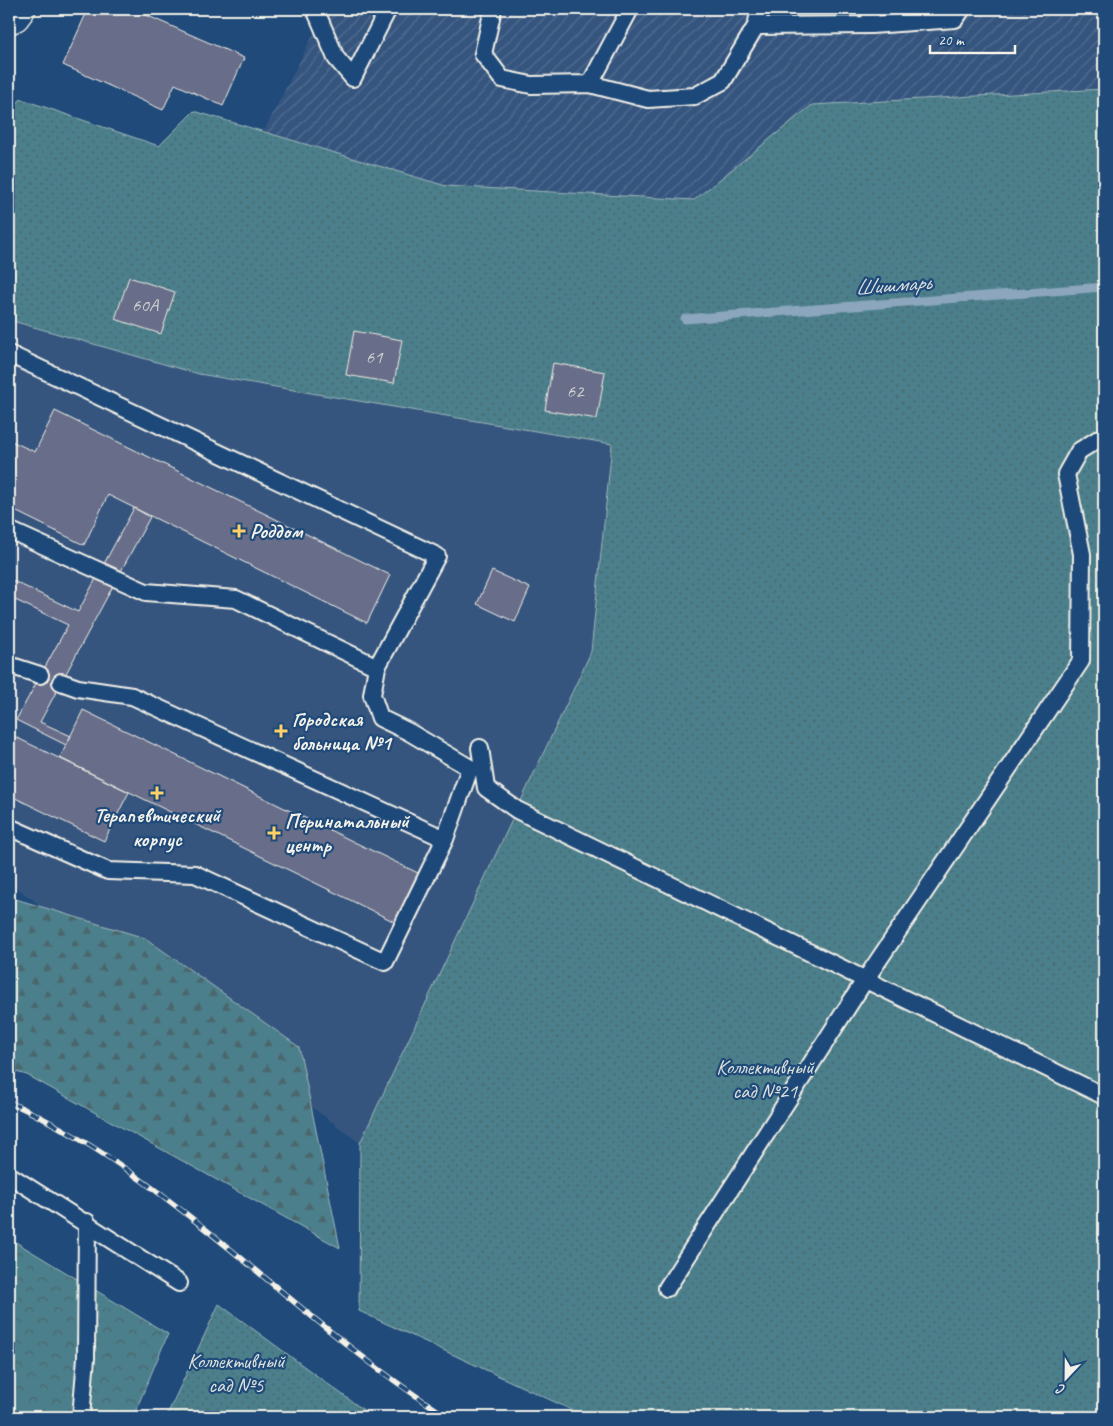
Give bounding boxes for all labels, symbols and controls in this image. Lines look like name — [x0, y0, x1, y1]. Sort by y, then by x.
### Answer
scale bar — [930, 22, 1016, 54]
text: 20 m — [938, 31, 965, 50]
water label: Шишмарь — [854, 268, 934, 302]
house number: 60А — [132, 293, 160, 317]
house number: 61 — [365, 345, 384, 369]
house number: 62 — [566, 379, 585, 403]
place label: Роддом — [250, 518, 303, 544]
marker: Роддом — [232, 524, 246, 538]
place label: Городская больница №1 — [292, 706, 393, 756]
marker: Городская больница №1 — [274, 724, 288, 738]
marker: Терапевтический корпус — [150, 786, 164, 800]
place label: Терапевтический корпус — [94, 802, 222, 853]
place label: Перинатальный центр — [285, 808, 411, 858]
marker: Перинатальный центр — [267, 826, 281, 840]
park label: Коллективный сад №21 — [716, 1054, 815, 1104]
park label: Коллективный сад №5 — [187, 1348, 286, 1398]
north arrow — [1040, 1354, 1090, 1404]
text: С — [1053, 1380, 1068, 1399]

